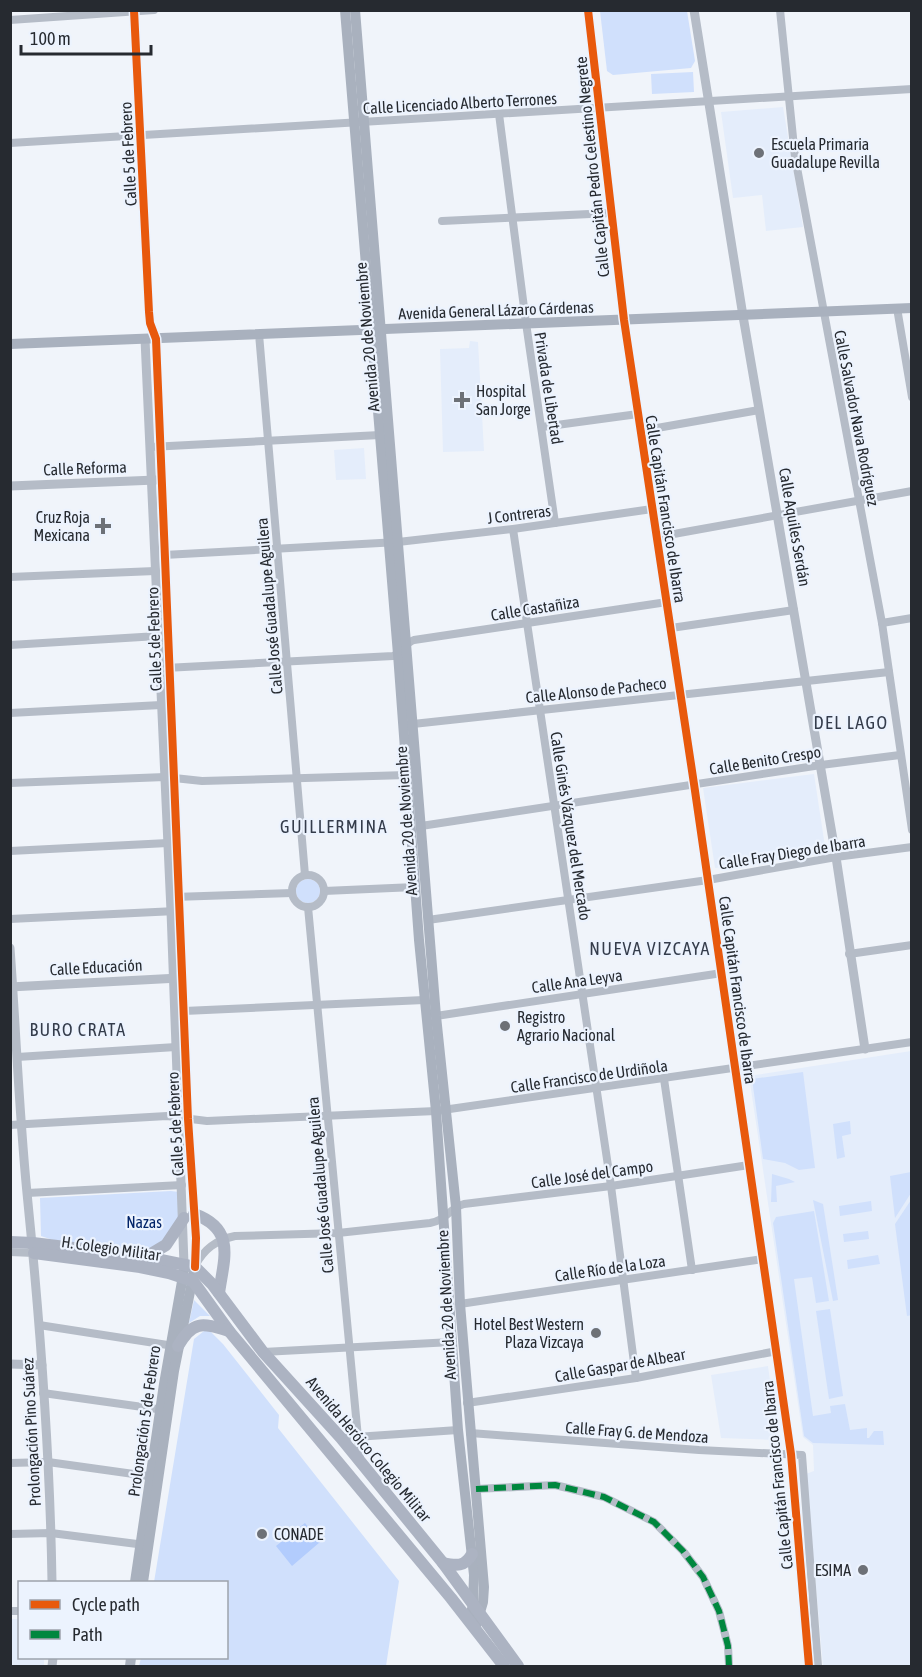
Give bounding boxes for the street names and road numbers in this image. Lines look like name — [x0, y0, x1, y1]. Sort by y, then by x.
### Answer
street label: Calle Capitán Pedro Celestino Negrete — [571, 56, 614, 278]
street label: Calle Licenciado Alberto Terrones — [363, 89, 558, 117]
street label: Calle 5 de Febrero — [116, 101, 140, 207]
street label: Avenida 20 de Noviembre — [352, 262, 382, 412]
street label: Avenida General Lázaro Cárdenas — [398, 298, 594, 322]
street label: Calle Salvador Nava Rodríguez — [830, 329, 883, 508]
street label: Privada de Libertad — [531, 331, 567, 445]
street label: Calle Capitán Francisco de Ibarra — [641, 414, 690, 604]
street label: Calle Reforma — [43, 458, 127, 478]
street label: Calle Aquiles Serdán — [775, 466, 814, 588]
street label: J Contreras — [486, 501, 552, 527]
street label: Calle José Guadalupe Aguilera — [252, 517, 287, 695]
street label: Calle 5 de Febrero — [143, 587, 165, 691]
street label: Calle Castañiza — [489, 592, 581, 624]
street label: Calle Alonso de Pacheco — [525, 674, 667, 706]
street label: Calle Ginés Vázquez del Mercado — [546, 730, 595, 922]
street label: Calle Benito Crespo — [708, 742, 822, 779]
street label: Avenida 20 de Noviembre — [392, 746, 420, 896]
street label: Calle Fray Diego de Ibarra — [717, 832, 867, 873]
street label: Calle Capitán Francisco de Ibarra — [715, 895, 760, 1085]
street label: Calle Educación — [49, 956, 143, 978]
street label: Calle Ana Leyva — [530, 966, 624, 997]
street label: Calle Francisco de Urdiñola — [509, 1056, 669, 1096]
street label: Calle 5 de Febrero — [163, 1071, 187, 1177]
street label: Calle José Guadalupe Aguilera — [303, 1096, 338, 1274]
street label: Calle José del Campo — [530, 1157, 654, 1192]
street label: Avenida 20 de Noviembre — [433, 1230, 459, 1380]
street label: H. Colegio Militar — [60, 1232, 162, 1265]
street label: Calle Río de la Loza — [554, 1251, 666, 1285]
street label: Prolongación 5 de Febrero — [124, 1344, 165, 1498]
street label: Calle Gaspar de Albear — [553, 1345, 687, 1386]
street label: Prolongación Pino Suárez — [18, 1357, 45, 1507]
street label: Avenida Heróico Colegio Militar — [302, 1373, 435, 1526]
street label: Calle Capitán Francisco de Ibarra — [758, 1380, 797, 1570]
street label: Calle Fray G. de Mendoza — [565, 1418, 709, 1447]

